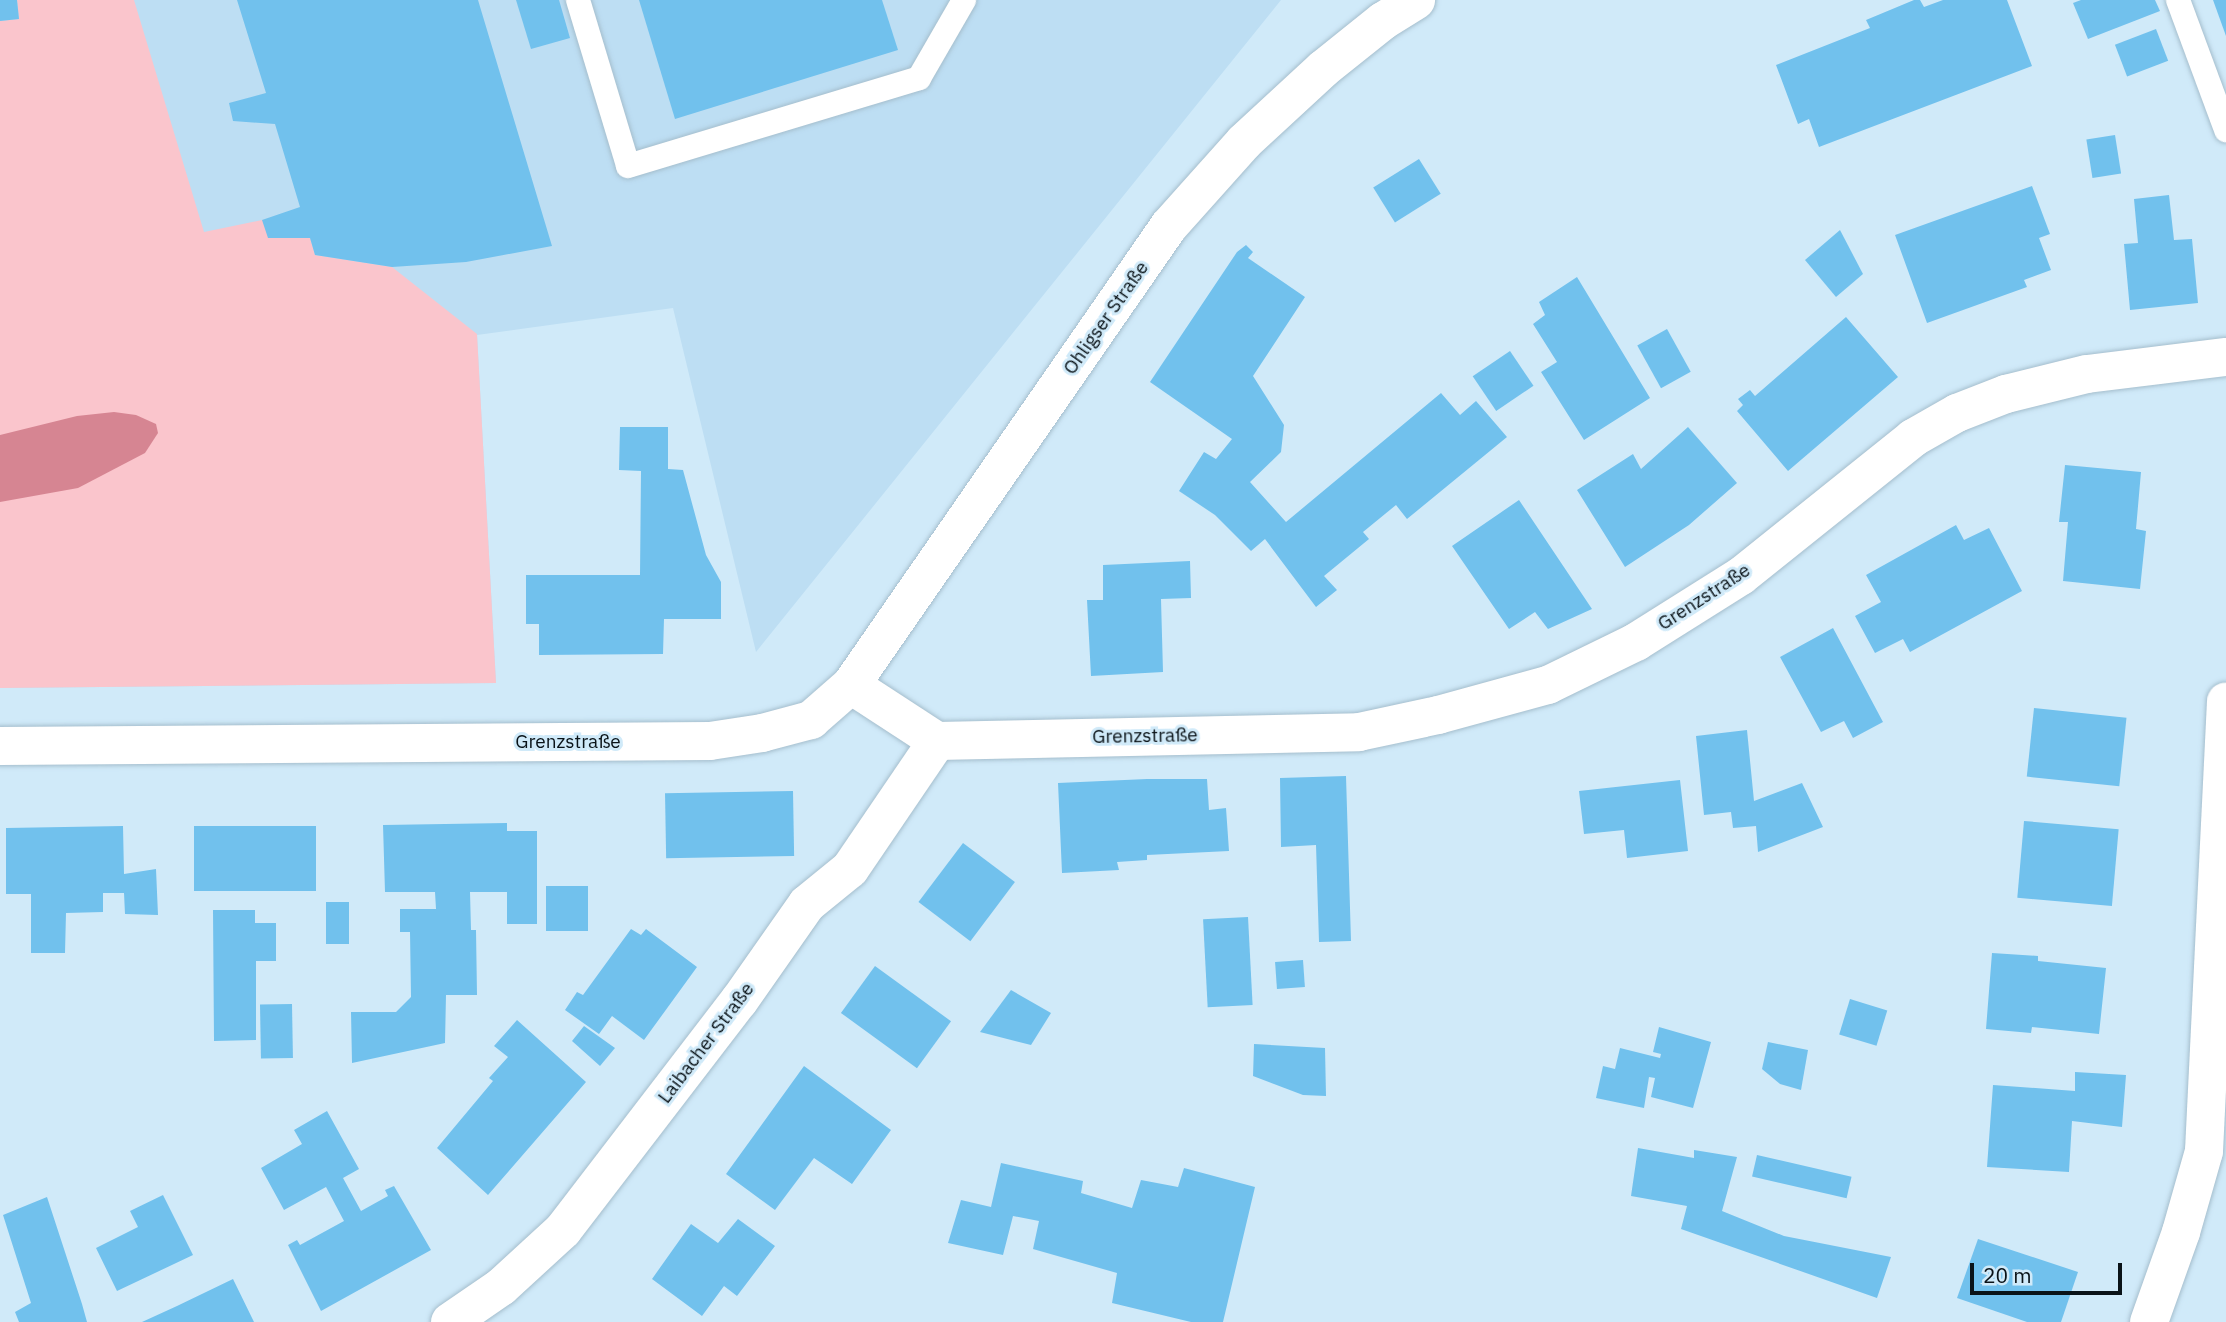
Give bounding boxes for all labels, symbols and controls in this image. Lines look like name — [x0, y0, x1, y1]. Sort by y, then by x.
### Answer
street label: Ohligser Straße — [1059, 257, 1153, 379]
street label: Grenzstraße — [1654, 559, 1754, 635]
street label: Grenzstraße — [1092, 724, 1198, 748]
street label: Grenzstraße — [515, 731, 621, 753]
street label: Laibacher Straße — [653, 978, 759, 1108]
scale bar — [1974, 1248, 2126, 1292]
text: 20 m — [1983, 1261, 2032, 1289]

